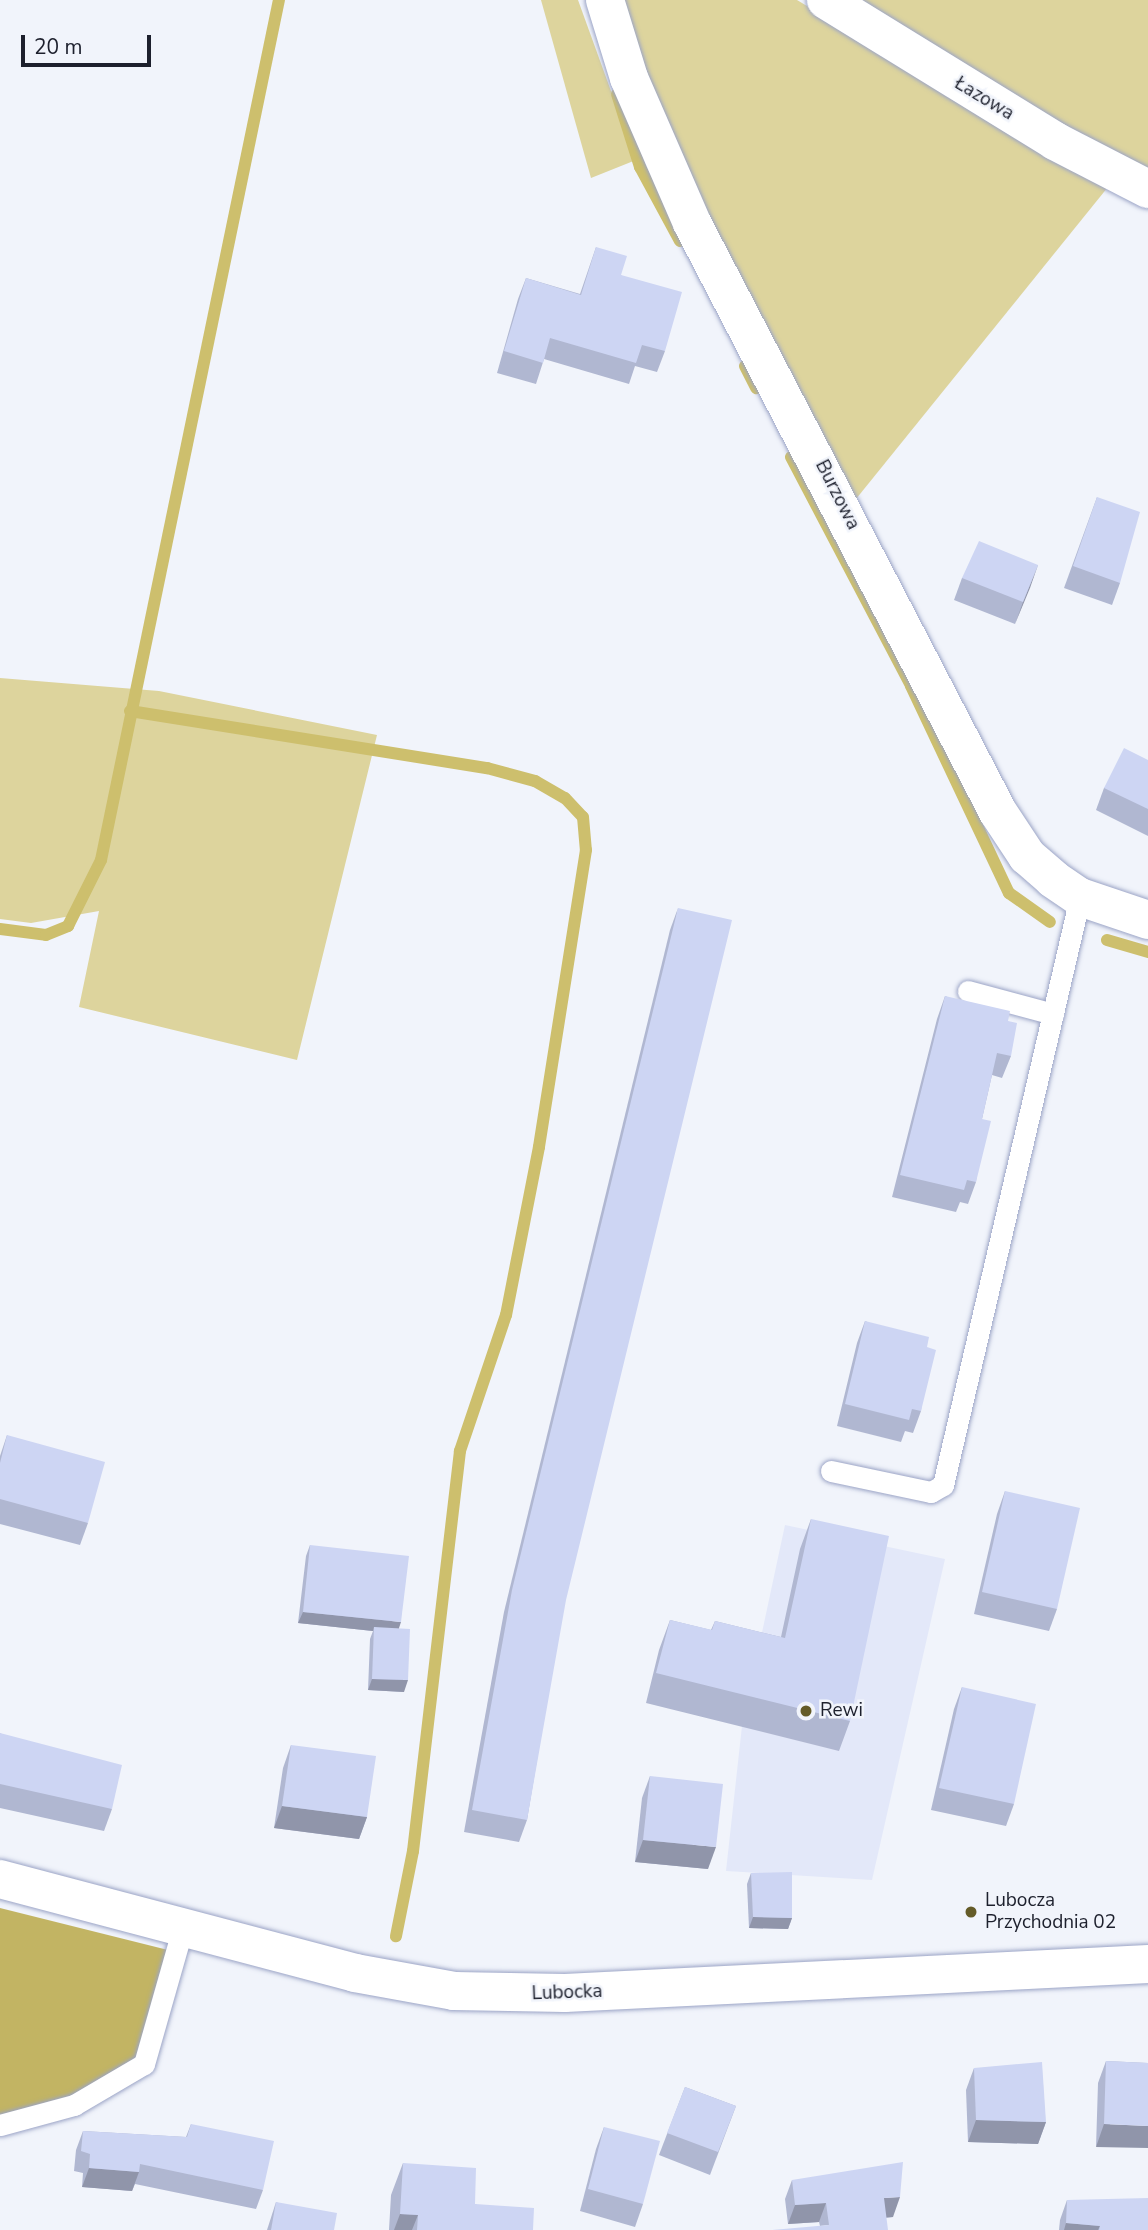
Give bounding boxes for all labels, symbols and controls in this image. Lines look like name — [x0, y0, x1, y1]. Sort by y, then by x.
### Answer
scale bar — [24, 21, 154, 65]
text: 20 m — [34, 33, 83, 61]
street label: Łazowa — [950, 72, 1018, 126]
street label: Burzowa — [810, 456, 864, 534]
place label: Rewi — [820, 1700, 863, 1722]
marker: Rewi — [798, 1703, 814, 1719]
place label: Lubocza Przychodnia 02 — [985, 1890, 1116, 1934]
marker: Lubocza Przychodnia 02 — [963, 1904, 979, 1920]
street label: Lubocka — [531, 1980, 603, 2006]

